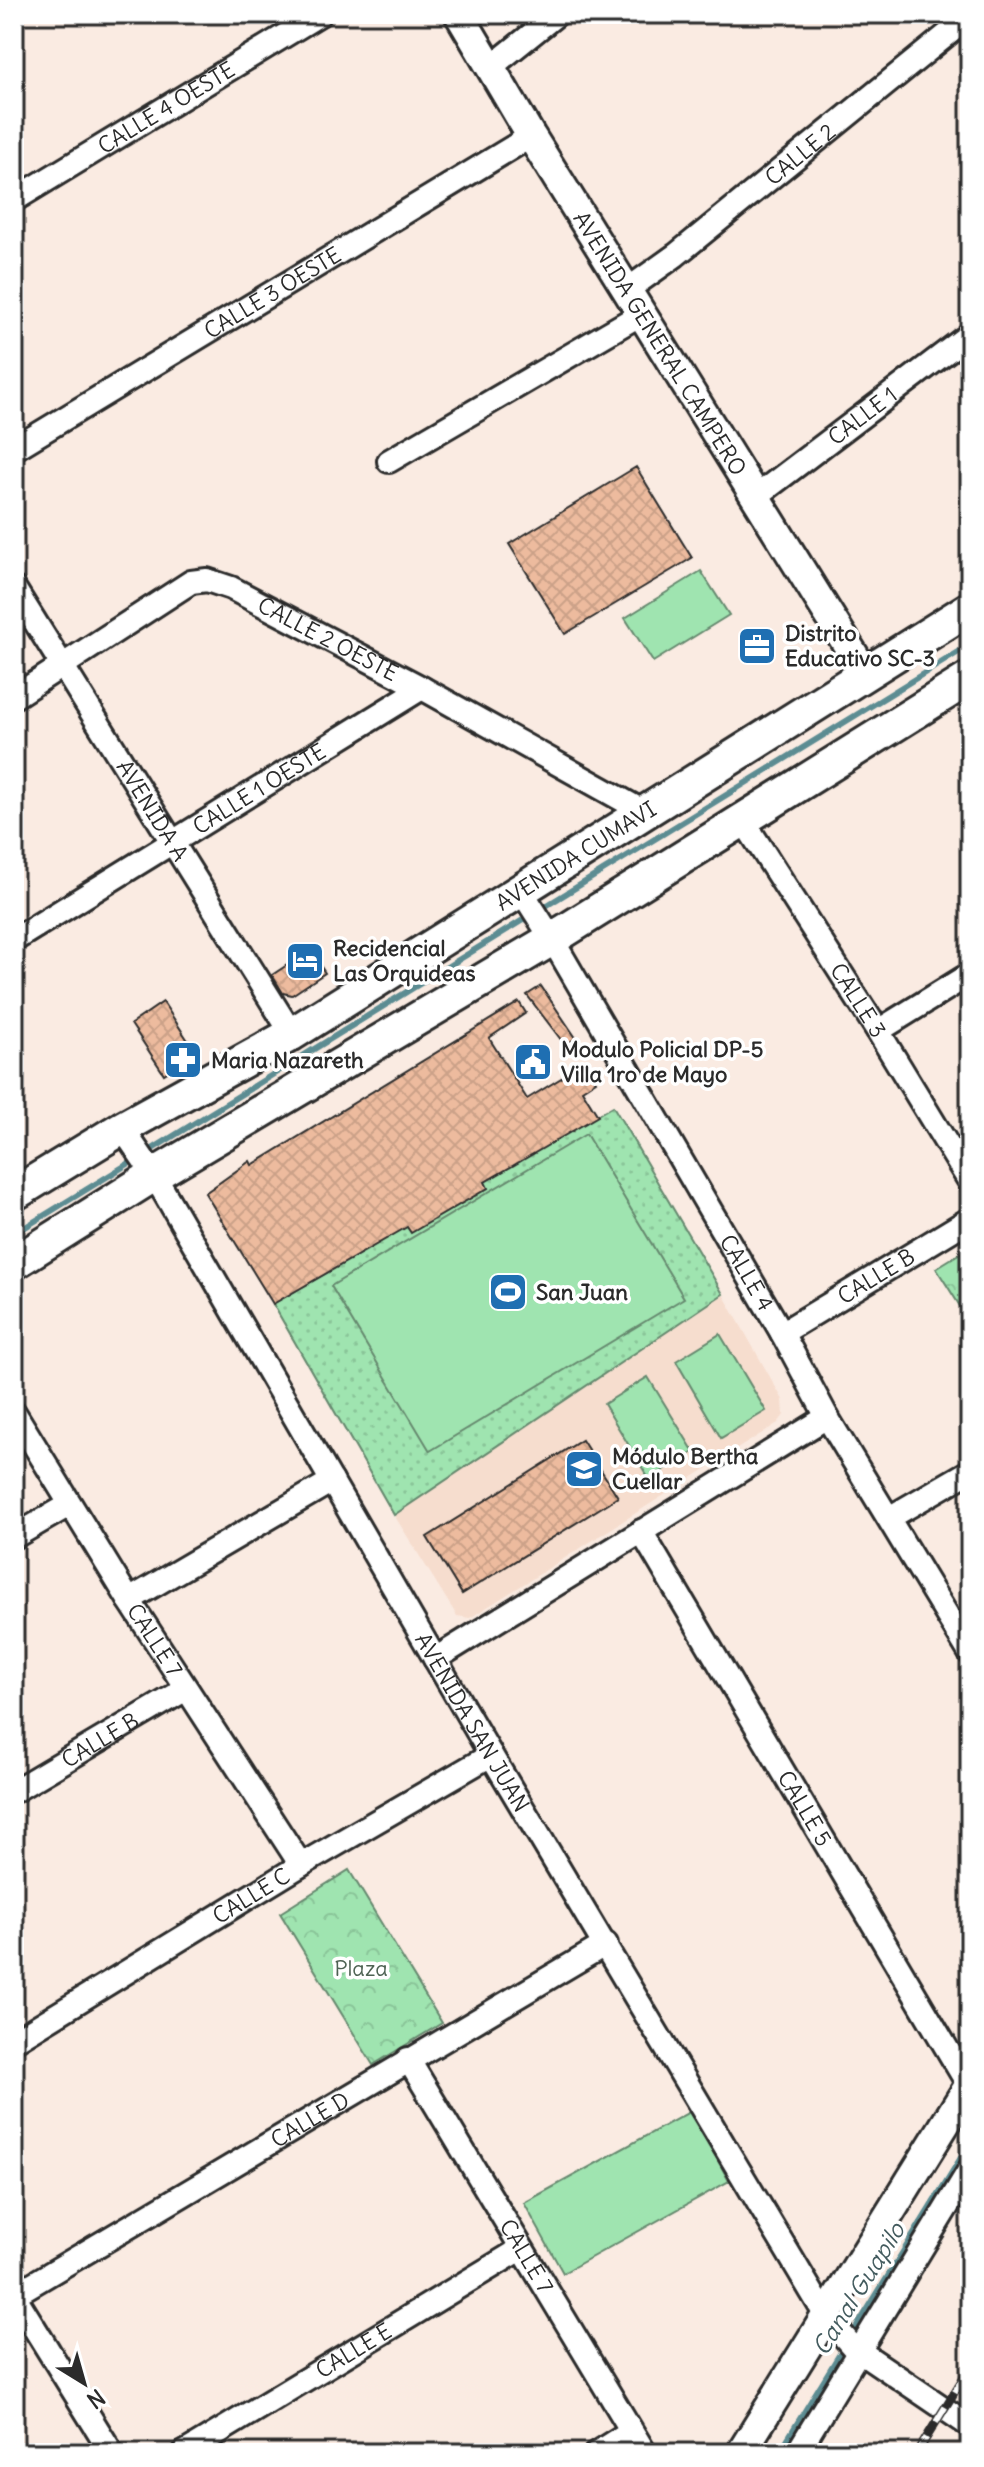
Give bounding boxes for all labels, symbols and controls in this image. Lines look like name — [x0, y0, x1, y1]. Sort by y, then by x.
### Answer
street label: CALLE 4 OESTE — [93, 55, 240, 160]
street label: CALLE 2 — [759, 117, 841, 191]
street label: AVENIDA GENERAL CAMPERO — [567, 206, 753, 481]
street label: CALLE 3 OESTE — [199, 240, 346, 345]
street label: CALLE 1 — [822, 381, 902, 451]
street label: CALLE 2 OESTE — [253, 591, 403, 687]
place label: Distrito Educativo SC-3 — [785, 619, 935, 672]
office icon: Distrito Educativo SC-3 — [736, 625, 778, 667]
street label: CALLE 1 OESTE — [187, 737, 331, 840]
street label: AVENIDA A — [111, 755, 195, 866]
street label: AVENIDA CUMAVI — [490, 795, 661, 917]
place label: Recidencial Las Orquideas — [333, 934, 476, 987]
hotel icon: Recidencial Las Orquideas — [284, 940, 326, 982]
street label: CALLE 3 — [824, 958, 893, 1043]
place label: Modulo Policial DP-5 Villa 1ro de Mayo — [561, 1035, 763, 1088]
pharmacy icon: Maria Nazareth — [162, 1039, 204, 1081]
public building icon: Modulo Policial DP-5 Villa 1ro de Mayo — [512, 1041, 554, 1083]
place label: Maria Nazareth — [211, 1046, 364, 1074]
street label: CALLE 4 — [714, 1229, 780, 1316]
street label: CALLE B — [832, 1242, 920, 1310]
sports icon: San Juan — [487, 1271, 529, 1313]
place label: San Juan — [536, 1278, 628, 1306]
place label: Módulo Bertha Cuellar — [612, 1442, 759, 1495]
school or university icon: Módulo Bertha Cuellar — [563, 1448, 605, 1490]
street label: CALLE 7 — [121, 1598, 189, 1682]
street label: AVENIDA SAN JUAN — [409, 1628, 536, 1817]
street label: CALLE B — [56, 1706, 144, 1774]
street label: CALLE 5 — [772, 1765, 838, 1851]
street label: CALLE C — [207, 1861, 295, 1930]
park label: Plaza — [334, 1954, 388, 1982]
street label: CALLE D — [266, 2085, 354, 2154]
street label: CALLE 7 — [494, 2214, 560, 2298]
water label: Canal Guapilo — [805, 2215, 912, 2360]
street label: CALLE E — [310, 2317, 396, 2384]
north arrow — [44, 2343, 124, 2423]
text: N — [82, 2383, 111, 2415]

